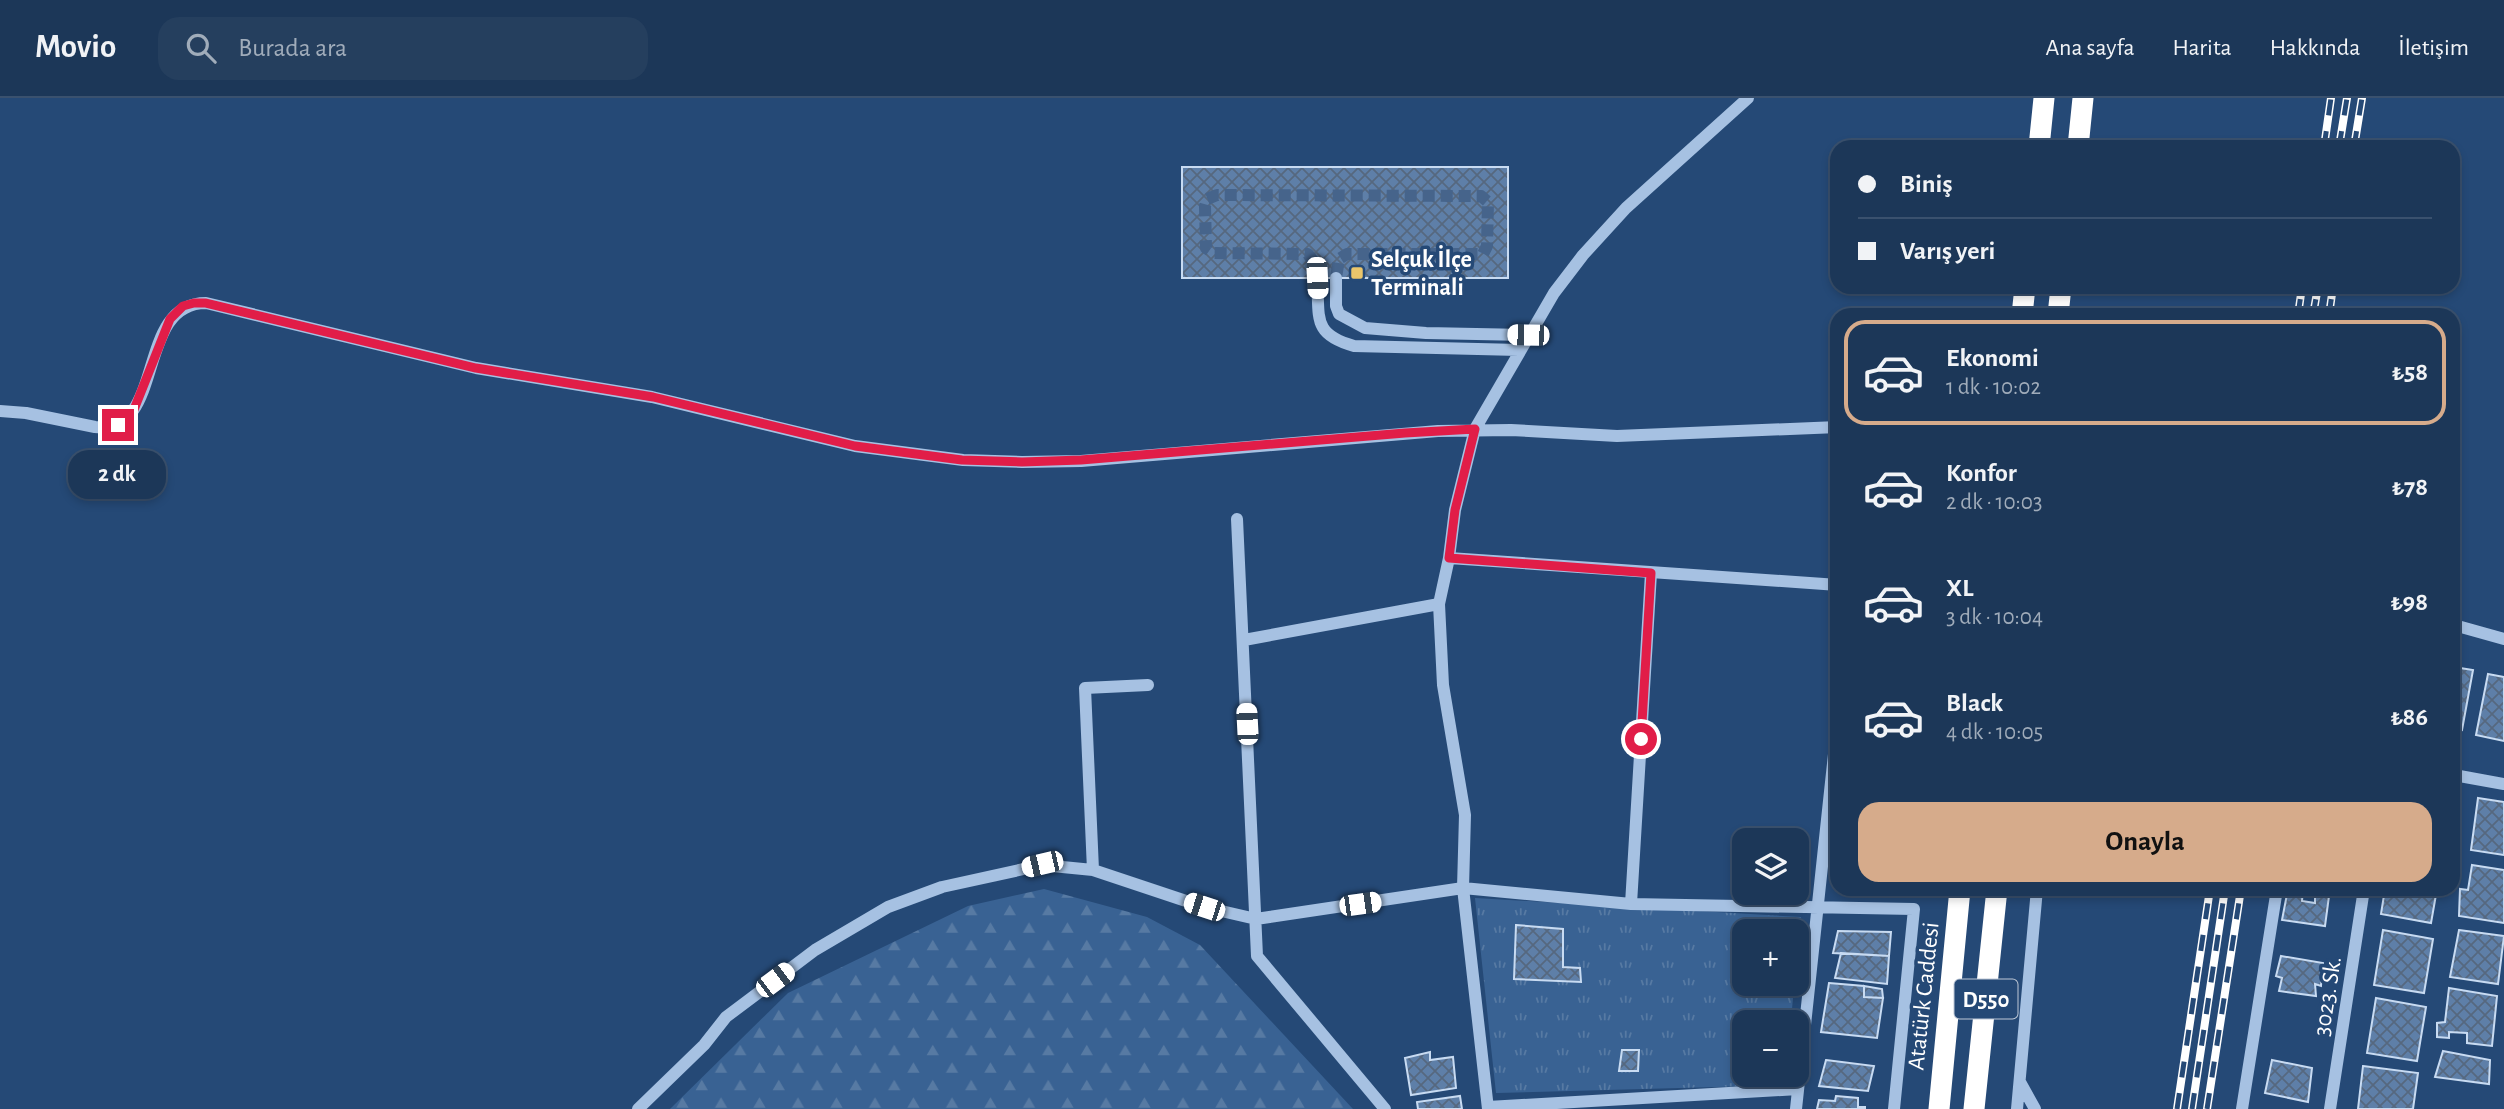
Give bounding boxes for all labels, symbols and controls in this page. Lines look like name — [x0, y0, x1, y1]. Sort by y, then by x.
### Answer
search box — [158, 17, 648, 80]
icon: search — [182, 29, 220, 67]
text: Movio — [35, 31, 116, 64]
text: Burada ara — [238, 35, 347, 61]
text: Ana sayfa — [2045, 36, 2135, 60]
text: Harita — [2173, 36, 2232, 60]
text: Hakkında — [2270, 36, 2360, 60]
text: İletişim — [2398, 36, 2469, 60]
text: Biniş — [1900, 171, 1952, 197]
text: Varış yeri — [1900, 238, 1995, 264]
place label: Selçuk İlçe Terminali — [1371, 245, 1472, 300]
car — [1306, 256, 1329, 300]
marker: Selçuk İlçe Terminali — [1349, 265, 1365, 281]
car — [1507, 324, 1550, 346]
icon: car — [1862, 341, 1925, 404]
text: Ekonomi — [1946, 345, 2039, 371]
text: ₺58 — [2392, 359, 2428, 385]
text: 1 dk · 10:02 — [1946, 376, 2041, 399]
route end — [102, 409, 134, 441]
callout: 2 dk — [69, 450, 167, 498]
icon: car — [1862, 456, 1925, 519]
text: Konfor — [1946, 460, 2017, 486]
text: 2 dk — [98, 463, 136, 486]
text: ₺78 — [2392, 474, 2428, 500]
text: 2 dk · 10:03 — [1946, 491, 2042, 514]
icon: car — [1862, 571, 1925, 634]
text: XL — [1946, 575, 1973, 601]
text: ₺98 — [2390, 589, 2428, 615]
text: 3 dk · 10:04 — [1946, 606, 2043, 629]
icon: car — [1862, 686, 1925, 749]
text: Black — [1946, 690, 2003, 716]
car — [1236, 702, 1259, 746]
text: ₺86 — [2390, 704, 2428, 730]
text: 4 dk · 10:05 — [1946, 721, 2043, 744]
route start — [1625, 723, 1657, 755]
button: Onayla — [1858, 802, 2432, 882]
map controls — [1732, 828, 1809, 1087]
button: layers — [1732, 828, 1809, 905]
car — [1020, 849, 1065, 879]
car — [1181, 891, 1228, 923]
car — [1338, 891, 1383, 917]
button: + — [1732, 919, 1809, 996]
street label: Atatürk Caddesi — [1904, 921, 1944, 1071]
street label: 3023. Sk. — [2310, 955, 2346, 1038]
car — [752, 959, 799, 1001]
road number: D550 — [1954, 980, 2018, 1018]
button: − — [1732, 1010, 1809, 1087]

